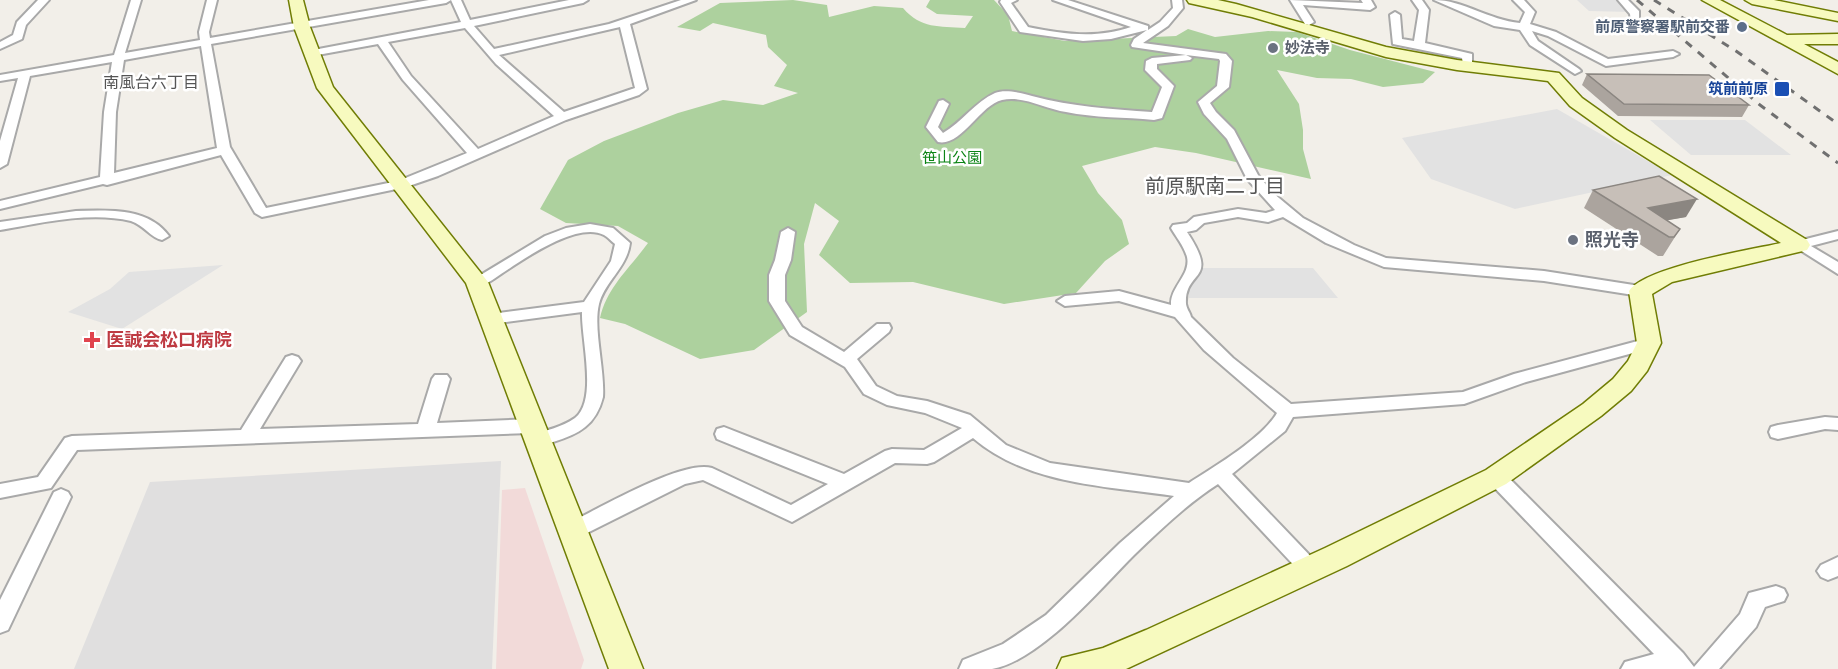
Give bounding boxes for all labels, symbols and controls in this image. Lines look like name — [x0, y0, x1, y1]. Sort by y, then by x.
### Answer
place label: 前原警察署駅前交番 — [1595, 18, 1730, 36]
marker: 前原警察署駅前交番 — [1735, 20, 1749, 34]
place label: 妙法寺 — [1285, 39, 1330, 57]
marker: 妙法寺 — [1266, 41, 1280, 55]
district label: 南風台六丁目 — [103, 73, 199, 93]
place label: 筑前前原 — [1708, 80, 1768, 98]
marker: 筑前前原 — [1773, 80, 1791, 98]
park label: 笹山公園 — [922, 149, 982, 167]
district label: 前原駅南二丁目 — [1145, 174, 1285, 199]
place label: 照光寺 — [1585, 229, 1639, 251]
marker: 照光寺 — [1566, 233, 1580, 247]
place label: 医誠会松口病院 — [106, 329, 232, 351]
marker: 医誠会松口病院 — [83, 331, 101, 349]

